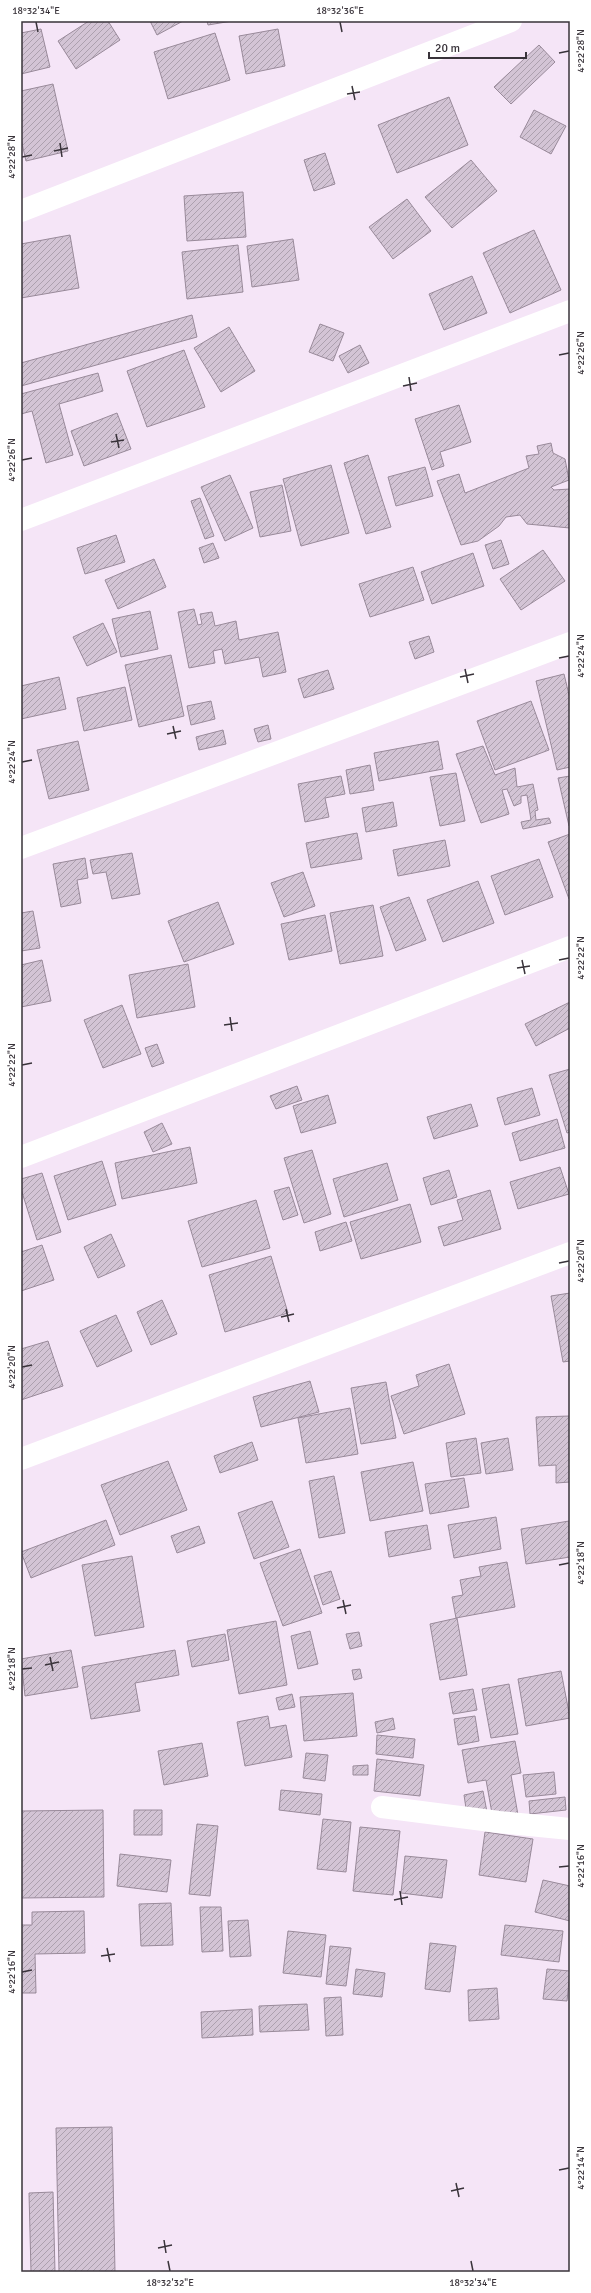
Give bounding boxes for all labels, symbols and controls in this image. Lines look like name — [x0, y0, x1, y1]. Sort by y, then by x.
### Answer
text: 18°32'34"E — [12, 5, 60, 17]
text: 18°32'36"E — [316, 5, 364, 17]
text: 4°22'28"N — [575, 29, 587, 73]
scale bar — [429, 34, 526, 60]
text: 20 m — [435, 41, 460, 56]
text: 4°22'28"N — [6, 135, 18, 179]
text: 4°22'26"N — [575, 331, 587, 375]
text: 4°22'26"N — [6, 438, 18, 482]
text: 4°22'24"N — [575, 634, 587, 678]
text: 4°22'24"N — [6, 740, 18, 784]
text: 4°22'22"N — [575, 936, 587, 980]
text: 4°22'22"N — [6, 1043, 18, 1087]
text: 4°22'20"N — [575, 1239, 587, 1283]
text: 4°22'20"N — [6, 1345, 18, 1389]
text: 4°22'18"N — [575, 1541, 587, 1585]
text: 4°22'18"N — [6, 1647, 18, 1691]
text: 4°22'16"N — [575, 1844, 587, 1888]
text: 4°22'16"N — [6, 1950, 18, 1994]
text: 4°22'14"N — [575, 2146, 587, 2190]
text: 18°32'32"E — [146, 2277, 194, 2289]
text: 18°32'34"E — [449, 2277, 497, 2289]

